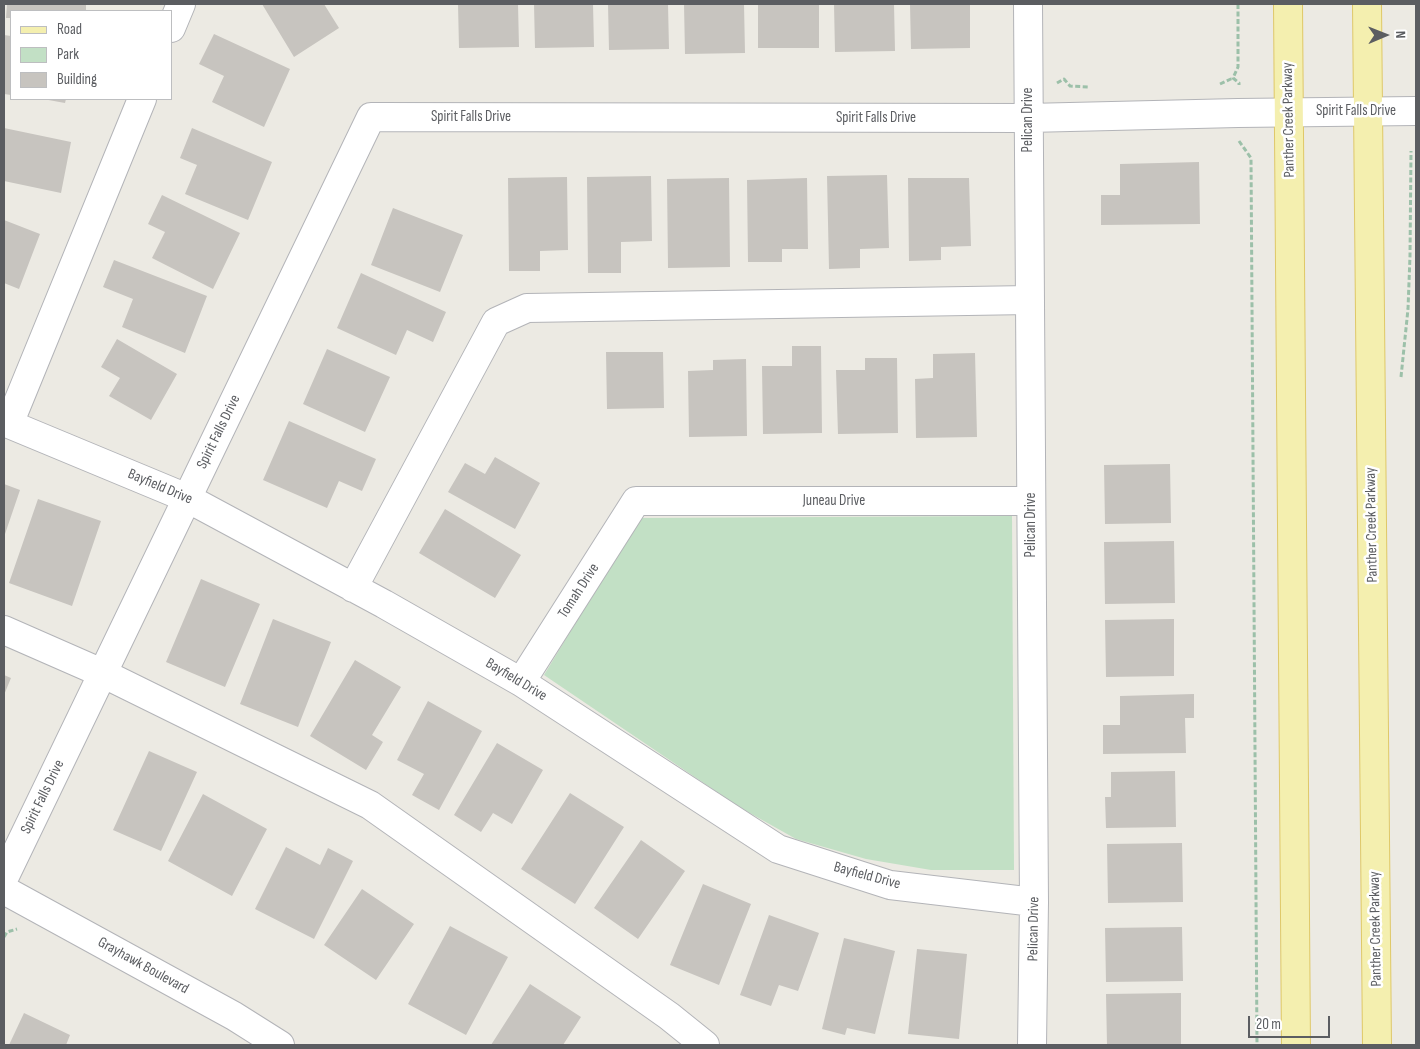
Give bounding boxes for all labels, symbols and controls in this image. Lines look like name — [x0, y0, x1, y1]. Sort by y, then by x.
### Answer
legend — [10, 10, 172, 100]
north arrow — [1360, 10, 1410, 60]
text: Road — [57, 20, 82, 39]
text: N — [1392, 31, 1409, 39]
text: Park — [57, 45, 79, 64]
street label: Panther Creek Parkway — [1279, 62, 1299, 178]
text: Building — [57, 70, 97, 89]
street label: Pelican Drive — [1019, 88, 1037, 152]
street label: Spirit Falls Drive — [1316, 102, 1396, 120]
street label: Spirit Falls Drive — [431, 108, 511, 126]
street label: Spirit Falls Drive — [836, 109, 916, 127]
street label: Spirit Falls Drive — [193, 392, 245, 472]
street label: Bayfield Drive — [125, 465, 195, 509]
street label: Panther Creek Parkway — [1362, 467, 1382, 583]
street label: Juneau Drive — [803, 492, 865, 510]
street label: Pelican Drive — [1022, 493, 1040, 557]
street label: Tomah Drive — [555, 560, 603, 622]
street label: Bayfield Drive — [482, 655, 550, 705]
street label: Spirit Falls Drive — [17, 757, 69, 837]
street label: Bayfield Drive — [832, 858, 902, 894]
street label: Panther Creek Parkway — [1366, 871, 1386, 987]
street label: Pelican Drive — [1024, 896, 1044, 962]
street label: Grayhawk Boulevard — [94, 934, 192, 998]
scale bar — [1250, 1006, 1332, 1038]
text: 20 m — [1256, 1015, 1281, 1034]

